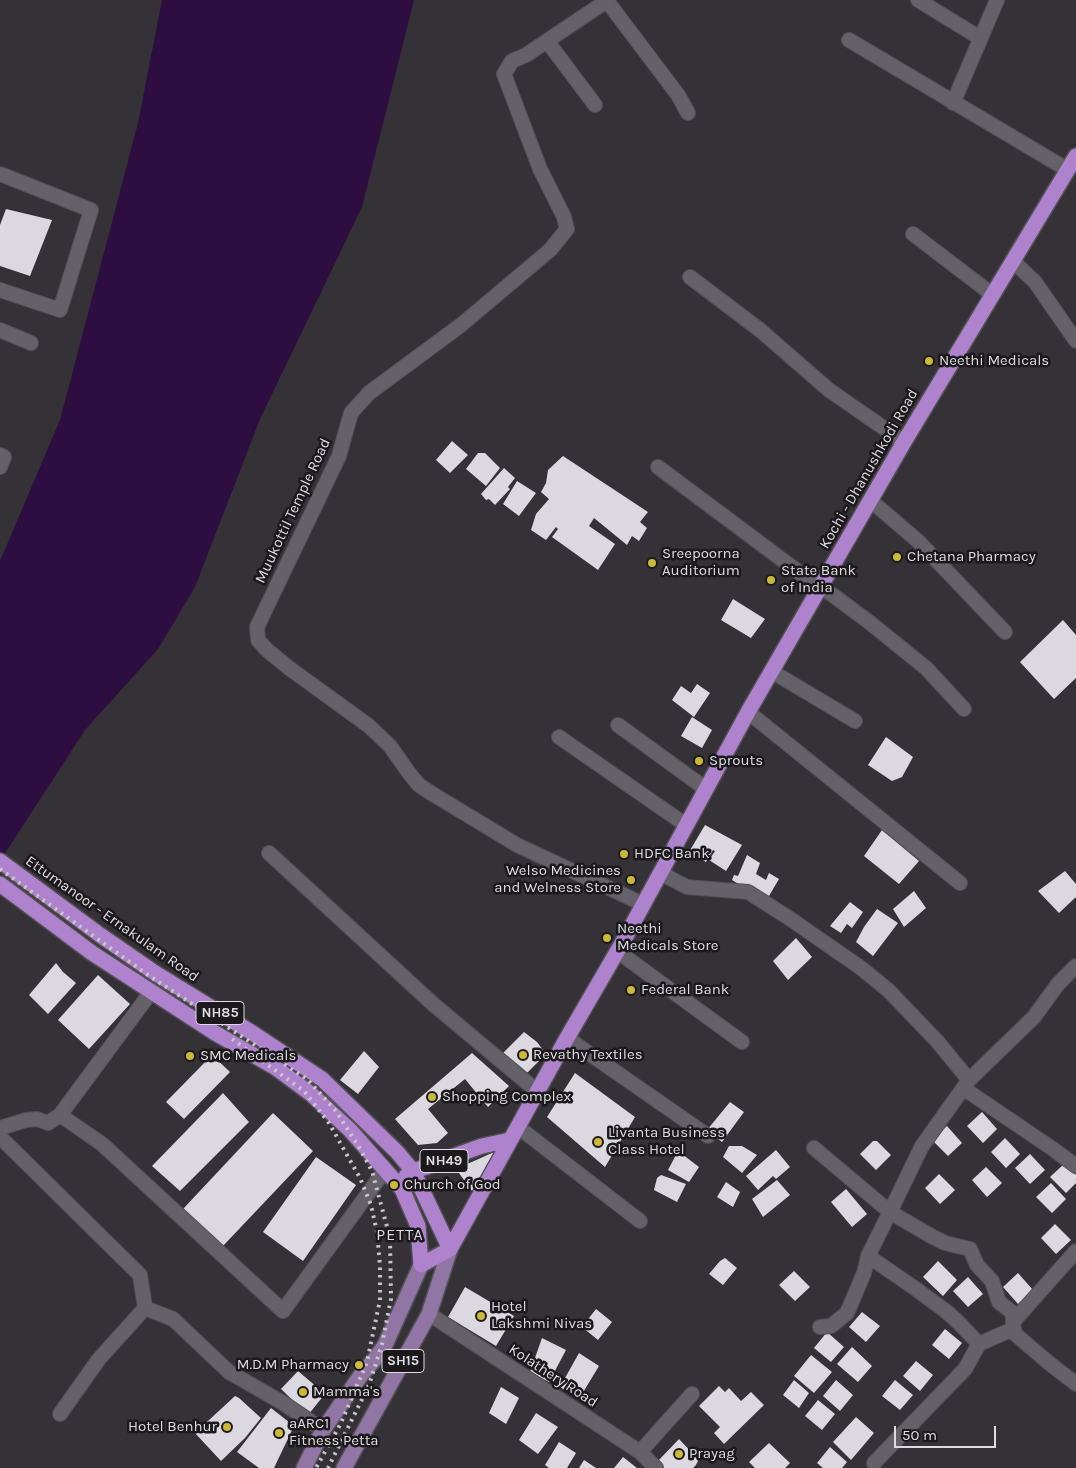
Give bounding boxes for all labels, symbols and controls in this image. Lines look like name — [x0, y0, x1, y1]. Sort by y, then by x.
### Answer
place label: Neethi Medicals — [939, 352, 1049, 370]
marker: Neethi Medicals — [923, 355, 935, 367]
street label: Kochi - Dhanushkodi Road — [816, 386, 922, 552]
street label: Muukottil Temple Road — [251, 436, 335, 586]
place label: Sreepoorna Auditorium — [662, 545, 740, 580]
place label: Chetana Pharmacy — [907, 548, 1036, 566]
marker: Chetana Pharmacy — [891, 551, 903, 563]
marker: Sreepoorna Auditorium — [646, 557, 658, 569]
place label: State Bank of India — [781, 562, 856, 597]
marker: State Bank of India — [765, 574, 777, 586]
place label: Sprouts — [709, 752, 763, 770]
marker: Sprouts — [693, 755, 705, 767]
place label: HDFC Bank — [634, 845, 710, 863]
marker: HDFC Bank — [618, 848, 630, 860]
street label: Ettumanoor - Ernakulam Road — [22, 852, 202, 986]
place label: Welso Medicines and Welness Store — [494, 862, 621, 897]
marker: Welso Medicines and Welness Store — [625, 874, 637, 886]
place label: Neethi Medicals Store — [617, 920, 718, 955]
marker: Neethi Medicals Store — [601, 932, 613, 944]
place label: Federal Bank — [641, 981, 729, 999]
marker: Federal Bank — [625, 984, 637, 996]
road number: NH85 — [196, 1001, 244, 1024]
place label: Revathy Textiles — [533, 1046, 643, 1064]
place label: SMC Medicals — [200, 1047, 296, 1065]
marker: Revathy Textiles — [517, 1049, 529, 1061]
marker: SMC Medicals — [184, 1050, 196, 1062]
place label: Shopping Complex — [442, 1088, 571, 1106]
marker: Shopping Complex — [426, 1091, 438, 1103]
place label: Livanta Business Class Hotel — [608, 1124, 725, 1159]
marker: Livanta Business Class Hotel — [592, 1136, 604, 1148]
road number: NH49 — [420, 1150, 468, 1172]
place label: Church of God — [404, 1176, 501, 1194]
marker: Church of God — [388, 1179, 400, 1191]
district label: PETTA — [376, 1225, 424, 1245]
place label: Hotel Lakshmi Nivas — [491, 1298, 592, 1333]
marker: Hotel Lakshmi Nivas — [475, 1310, 487, 1322]
street label: Kolathery Road — [505, 1340, 601, 1412]
road number: SH15 — [382, 1350, 424, 1372]
place label: M.D.M Pharmacy — [237, 1356, 349, 1374]
marker: M.D.M Pharmacy — [353, 1359, 365, 1371]
place label: Mamma's — [313, 1383, 380, 1401]
marker: Mamma's — [297, 1386, 309, 1398]
place label: aARC1 Fitness Petta — [289, 1415, 379, 1450]
scale bar — [896, 1416, 998, 1448]
place label: Hotel Benhur — [128, 1418, 217, 1436]
marker: Hotel Benhur — [221, 1421, 233, 1433]
text: 50 m — [902, 1426, 937, 1444]
marker: aARC1 Fitness Petta — [273, 1427, 285, 1439]
place label: Prayag — [689, 1445, 735, 1463]
marker: Prayag — [673, 1448, 685, 1460]

